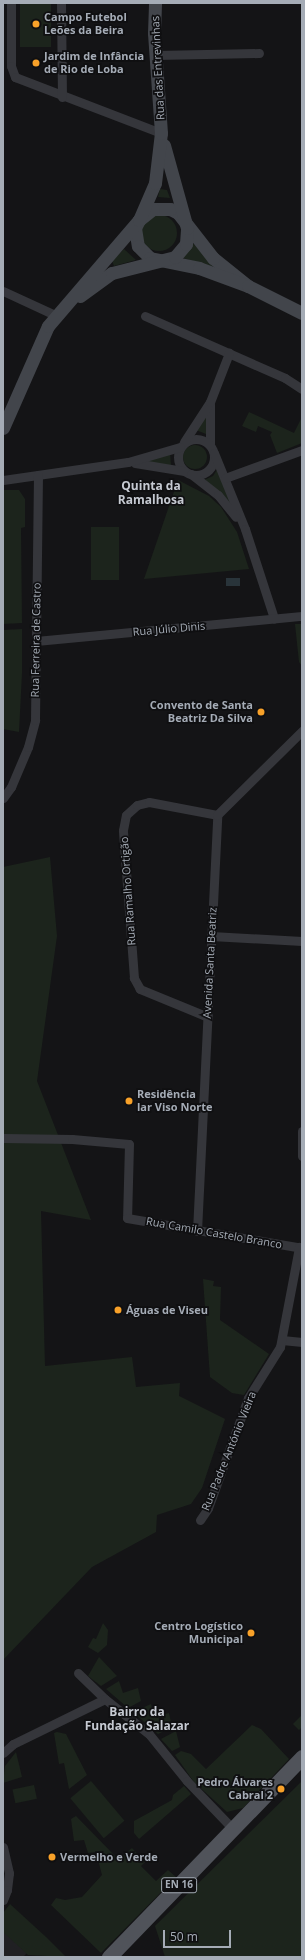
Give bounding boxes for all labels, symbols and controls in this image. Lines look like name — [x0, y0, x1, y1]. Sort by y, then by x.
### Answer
place label: Campo Futebol Leões da Beira — [44, 11, 127, 37]
street label: Rua das Entrevinhas — [149, 16, 167, 120]
marker: Campo Futebol Leões da Beira — [31, 19, 41, 29]
place label: Jardim de Infância de Rio de Loba — [44, 50, 144, 76]
marker: Jardim de Infância de Rio de Loba — [31, 58, 41, 68]
district label: Quinta da Ramalhosa — [118, 479, 184, 507]
street label: Rua Ferreira de Castro — [28, 582, 44, 698]
street label: Rua Júlio Dinis — [132, 619, 206, 639]
place label: Convento de Santa Beatriz Da Silva — [150, 699, 253, 725]
marker: Convento de Santa Beatriz Da Silva — [256, 707, 266, 717]
street label: Rua Ramalho Ortigão — [118, 836, 138, 946]
street label: Avenida Santa Beatriz — [200, 907, 220, 1019]
place label: Residência lar Viso Norte — [137, 1088, 213, 1114]
marker: Residência lar Viso Norte — [124, 1096, 134, 1106]
street label: Rua Camilo Castelo Branco — [145, 1215, 283, 1251]
place label: Águas de Viseu — [126, 1303, 208, 1317]
marker: Águas de Viseu — [113, 1305, 123, 1315]
street label: Rua Padre António Vieira — [199, 1389, 259, 1513]
place label: Centro Logístico Municipal — [154, 1620, 243, 1646]
marker: Centro Logístico Municipal — [246, 1628, 256, 1638]
district label: Bairro da Fundação Salazar — [85, 1705, 189, 1733]
place label: Pedro Álvares Cabral 2 — [197, 1776, 273, 1802]
marker: Pedro Álvares Cabral 2 — [276, 1784, 286, 1794]
place label: Vermelho e Verde — [60, 1850, 158, 1864]
marker: Vermelho e Verde — [47, 1852, 57, 1862]
road number: EN 16 — [161, 1877, 197, 1893]
scale bar — [165, 1922, 233, 1948]
text: 50 m — [170, 1928, 198, 1945]

